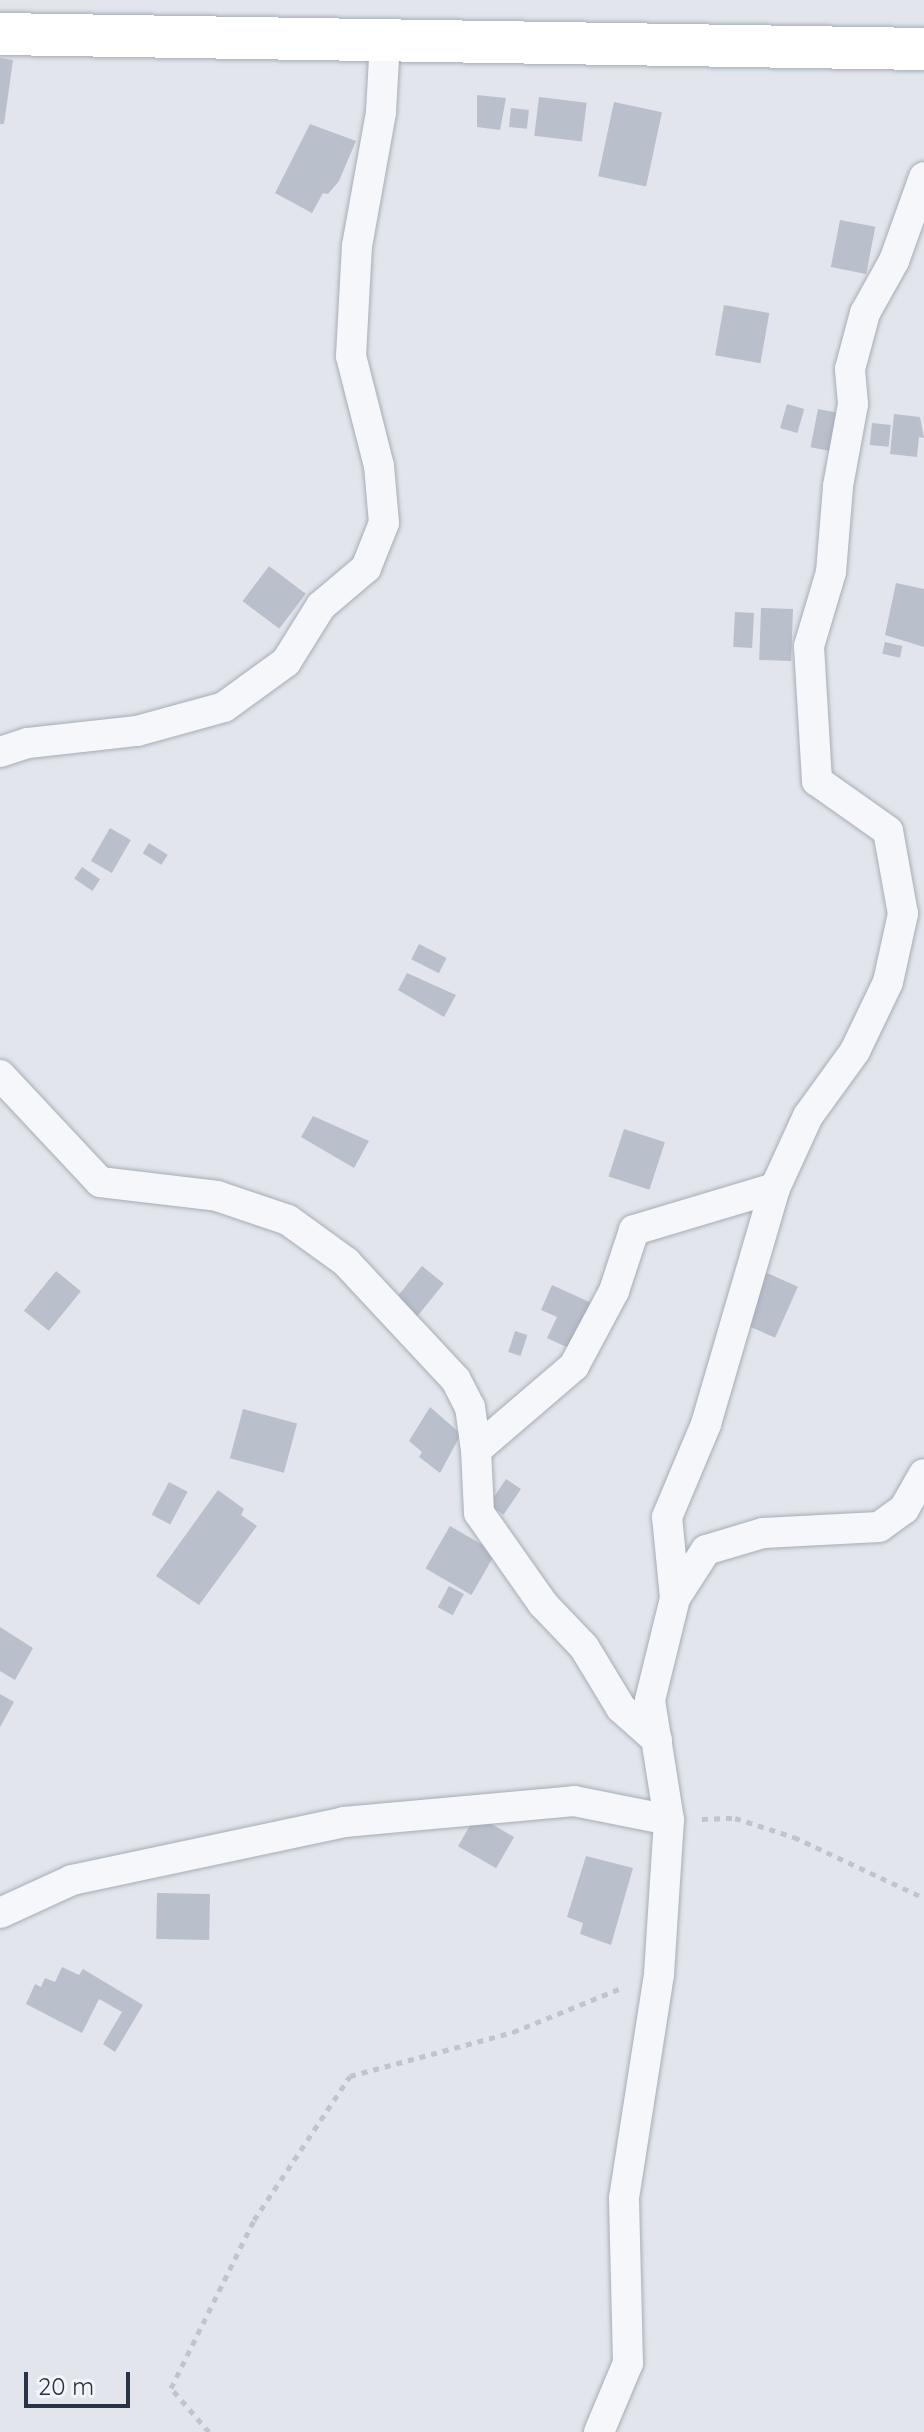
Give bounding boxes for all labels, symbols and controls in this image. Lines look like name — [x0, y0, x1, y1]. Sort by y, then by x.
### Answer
scale bar — [28, 2356, 134, 2406]
text: 20 m — [38, 2371, 94, 2401]

